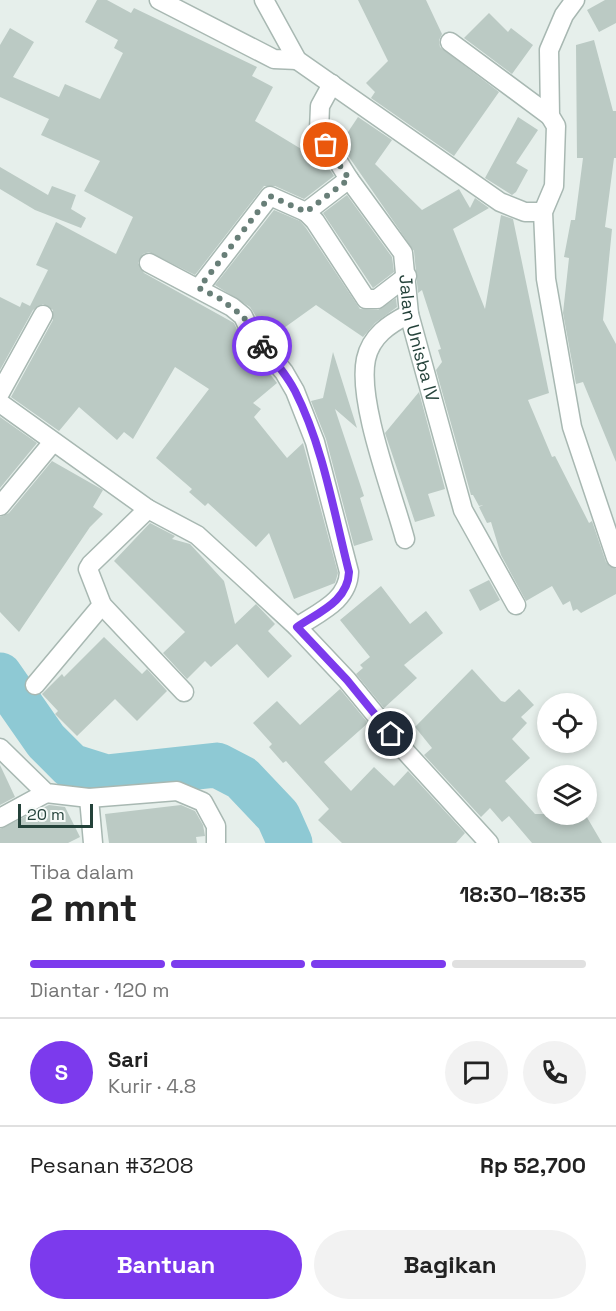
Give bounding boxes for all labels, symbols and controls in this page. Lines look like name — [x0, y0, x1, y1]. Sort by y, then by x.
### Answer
pin — [300, 119, 351, 170]
icon: bag — [309, 128, 342, 161]
street label: Jalan Unisba lV — [394, 273, 445, 404]
courier — [232, 316, 292, 376]
icon: bike — [246, 330, 279, 363]
map controls — [537, 693, 597, 825]
button: locate — [537, 693, 597, 753]
pin — [365, 708, 416, 759]
icon: home — [374, 717, 407, 750]
button: layers — [537, 765, 597, 825]
scale bar — [18, 801, 93, 828]
text: 20 m — [27, 804, 65, 825]
text: Tiba dalam — [30, 859, 134, 885]
text: 18:30–18:35 — [460, 880, 586, 908]
text: 2 mnt — [30, 883, 138, 932]
text: Diantar · 120 m — [30, 977, 169, 1003]
button: chat — [445, 1041, 508, 1104]
button: phone — [523, 1041, 586, 1104]
text: Sari — [108, 1045, 149, 1073]
text: S — [55, 1058, 68, 1086]
text: Kurir · 4.8 — [108, 1073, 196, 1099]
text: Pesanan #3208 — [30, 1151, 194, 1179]
text: Rp 52,700 — [480, 1151, 586, 1179]
button: Bantuan — [30, 1230, 302, 1299]
button: Bagikan — [314, 1230, 586, 1299]

